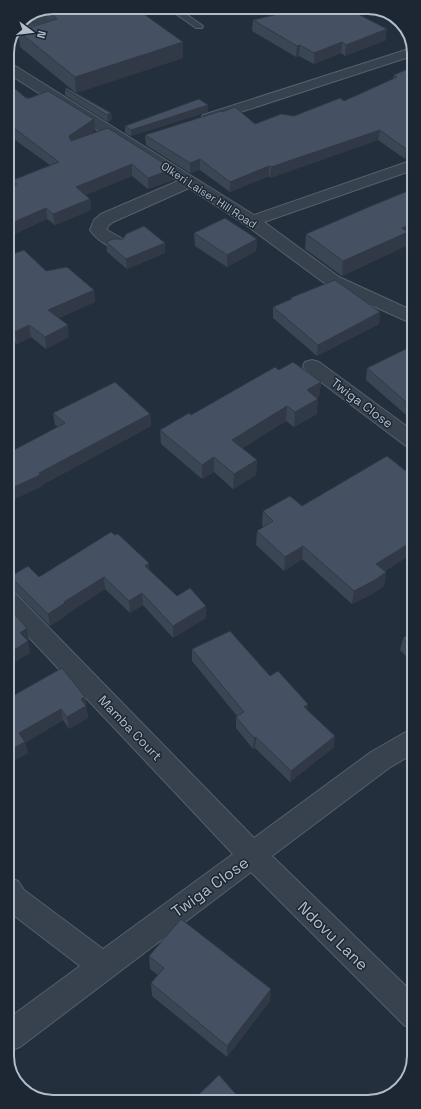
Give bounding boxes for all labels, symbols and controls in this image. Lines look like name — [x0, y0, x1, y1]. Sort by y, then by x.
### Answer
north arrow — [12, 12, 52, 52]
text: N — [34, 29, 49, 40]
street label: Olkeri Laiser Hill Road — [159, 159, 259, 231]
street label: Twiga Close — [328, 374, 396, 432]
street label: Mamba Court — [95, 692, 165, 764]
street label: Twiga Close — [167, 852, 253, 922]
street label: Ndovu Lane — [293, 897, 373, 975]

